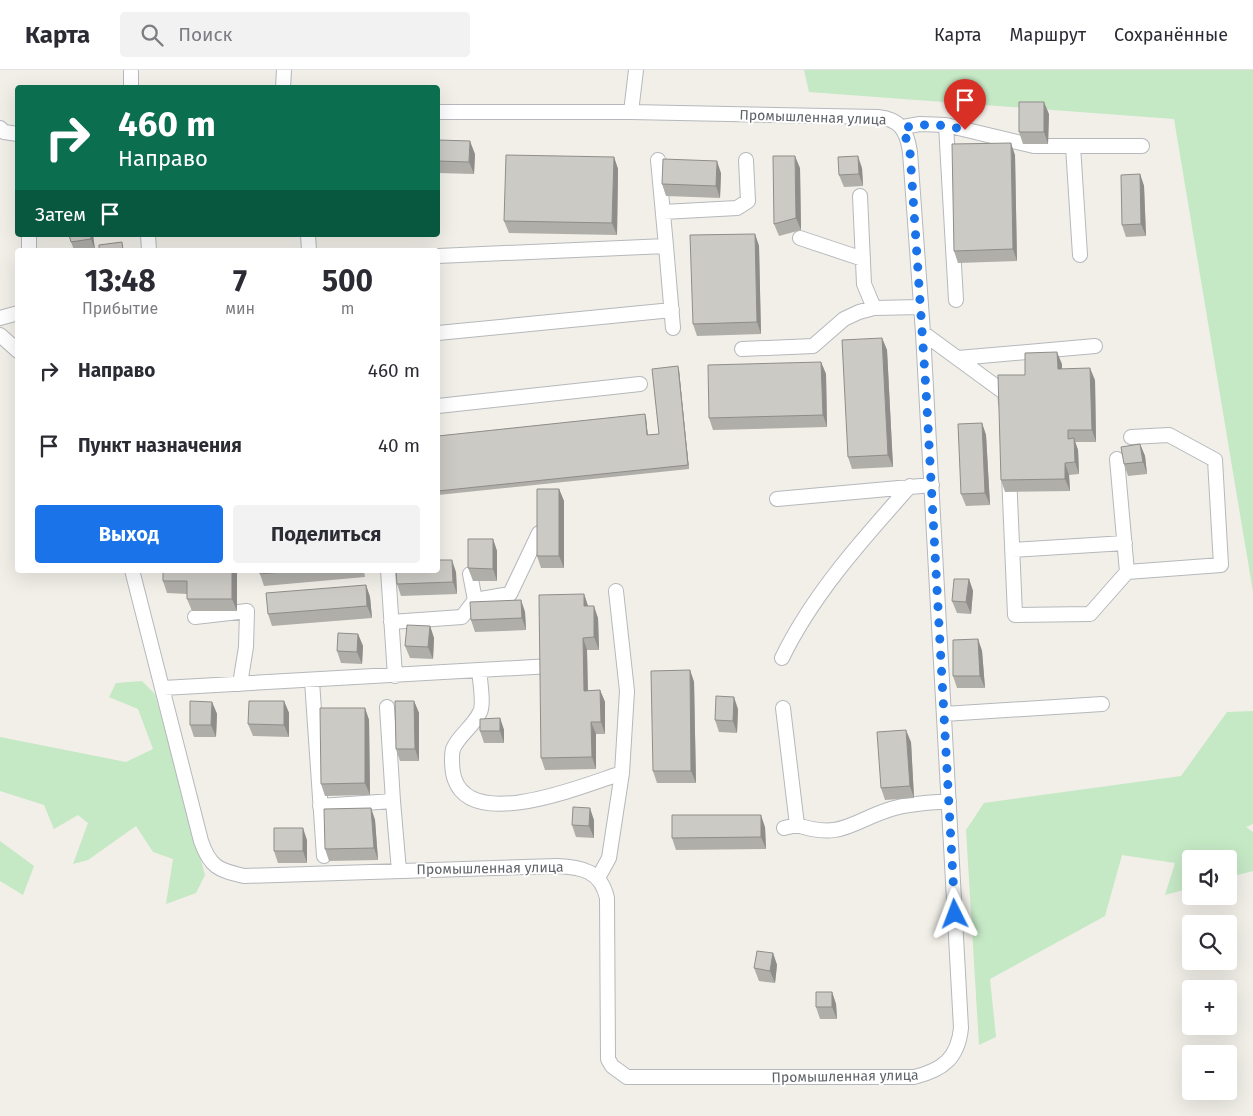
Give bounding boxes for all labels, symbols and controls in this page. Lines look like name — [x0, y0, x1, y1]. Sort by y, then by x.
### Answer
search box — [120, 12, 470, 57]
text: Карта — [25, 21, 90, 49]
icon: search — [138, 21, 166, 49]
text: Поиск — [178, 23, 232, 46]
text: Карта — [934, 24, 982, 46]
text: Маршрут — [1010, 24, 1086, 46]
text: Сохранённые — [1114, 24, 1228, 46]
pin — [944, 79, 986, 130]
icon: arrive — [951, 86, 979, 114]
text: 460 m — [118, 103, 216, 145]
icon: right — [35, 105, 100, 170]
street label: Промышленная улица — [739, 106, 887, 129]
text: Направо — [118, 145, 208, 172]
icon: arrive — [96, 200, 124, 228]
text: Затем — [35, 203, 86, 226]
text: 13:48 — [85, 263, 156, 299]
text: 7 — [233, 263, 247, 299]
text: 500 — [322, 263, 373, 299]
text: Прибытие — [82, 299, 158, 318]
text: мин — [225, 299, 255, 318]
text: m — [341, 299, 354, 318]
icon: right — [35, 357, 63, 385]
text: Направо — [78, 359, 155, 382]
text: 460 m — [368, 359, 420, 382]
icon: arrive — [35, 432, 63, 460]
text: Пункт назначения — [78, 434, 242, 457]
text: 40 m — [378, 434, 420, 457]
button: Выход — [35, 505, 223, 563]
button: Поделиться — [233, 505, 420, 563]
map controls — [1182, 850, 1237, 1100]
button: sound — [1182, 850, 1237, 905]
street label: Промышленная улица — [416, 859, 564, 878]
position arrow — [928, 887, 980, 939]
button: search — [1182, 915, 1237, 970]
button: + — [1182, 980, 1237, 1035]
button: − — [1182, 1045, 1237, 1100]
street label: Промышленная улица — [771, 1067, 919, 1086]

